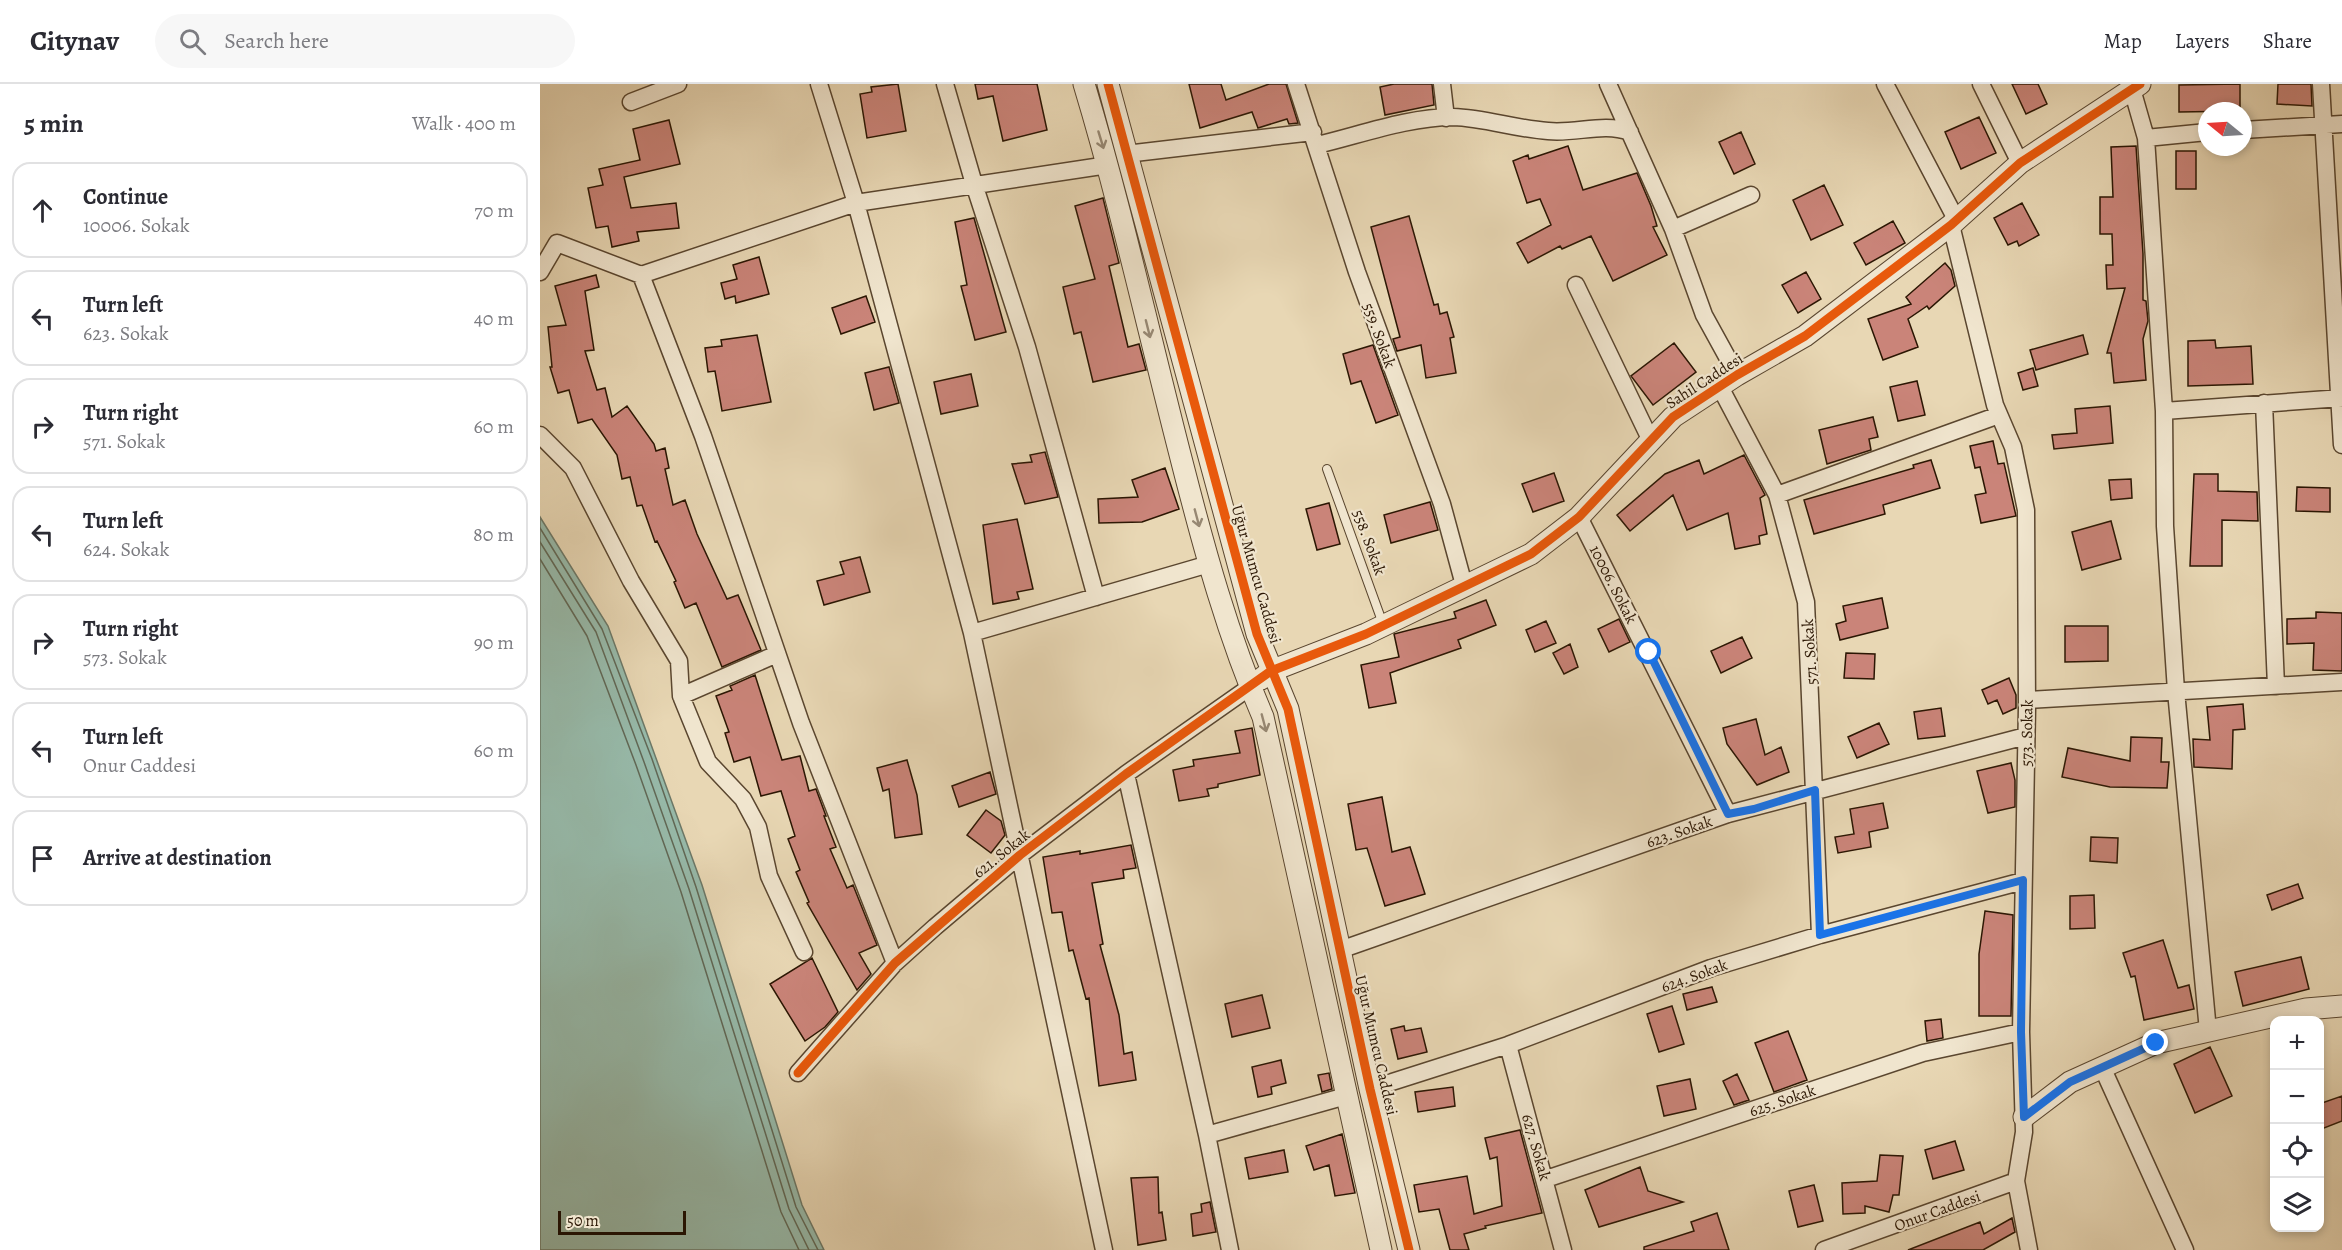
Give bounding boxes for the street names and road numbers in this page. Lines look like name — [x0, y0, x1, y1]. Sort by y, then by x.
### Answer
street label: 559. Sokak — [1357, 300, 1401, 371]
street label: Sahil Caddesi — [1661, 348, 1748, 414]
street label: Uğur Mumcu Caddesi — [1226, 502, 1286, 646]
street label: 558. Sokak — [1347, 506, 1391, 578]
street label: 10006. Sokak — [1584, 541, 1642, 628]
street label: 571. Sokak — [1797, 618, 1823, 686]
street label: 573. Sokak — [2015, 699, 2039, 767]
street label: 623. Sokak — [1643, 810, 1715, 854]
street label: 621. Sokak — [969, 824, 1035, 884]
street label: 624. Sokak — [1658, 954, 1731, 998]
street label: Uğur Mumcu Caddesi — [1349, 973, 1403, 1118]
street label: 625. Sokak — [1746, 1079, 1818, 1123]
street label: 627. Sokak — [1516, 1111, 1556, 1183]
street label: Onur Caddesi — [1891, 1185, 1984, 1237]

